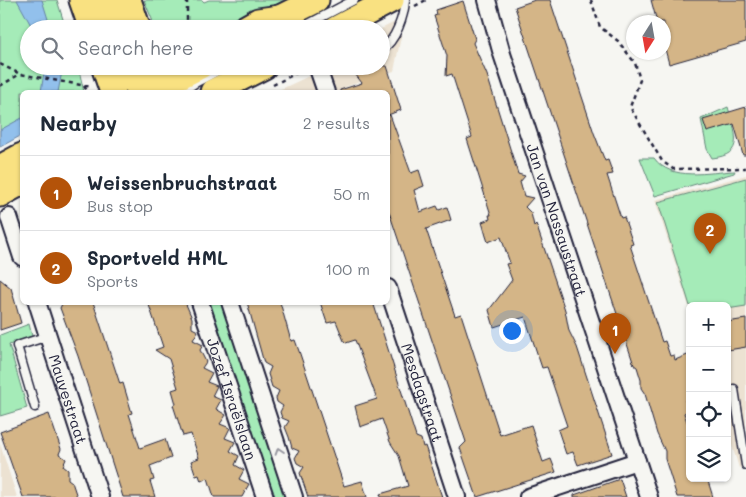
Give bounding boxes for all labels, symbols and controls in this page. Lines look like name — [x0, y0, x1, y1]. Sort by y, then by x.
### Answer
north arrow — [626, 15, 671, 60]
search box — [20, 20, 390, 75]
icon: search — [38, 34, 66, 62]
text: Search here — [78, 35, 194, 60]
text: Nearby — [40, 109, 117, 136]
text: 2 results — [303, 112, 370, 133]
street label: Jan van Nassaustraat — [522, 141, 592, 299]
text: Weissenbruchstraat — [87, 170, 277, 195]
text: 1 — [52, 183, 60, 204]
text: 50 m — [333, 183, 370, 204]
text: Bus stop — [87, 195, 153, 216]
pin: 2 — [694, 213, 726, 254]
text: Sportveld HML — [87, 245, 228, 270]
text: 2 — [52, 258, 60, 279]
text: 100 m — [325, 258, 370, 279]
text: Sports — [87, 270, 138, 291]
map controls — [686, 302, 731, 482]
button: + — [686, 302, 731, 347]
pin: 1 — [599, 313, 631, 354]
your location — [499, 318, 525, 344]
street label: Jozef Israëlslaan — [203, 335, 262, 462]
street label: Mesdagstraat — [397, 340, 448, 444]
button: − — [686, 347, 731, 392]
street label: Mauvestraat — [44, 351, 92, 447]
button: locate — [686, 392, 731, 437]
button: layers — [686, 437, 731, 482]
one-way arrow — [275, 447, 285, 455]

